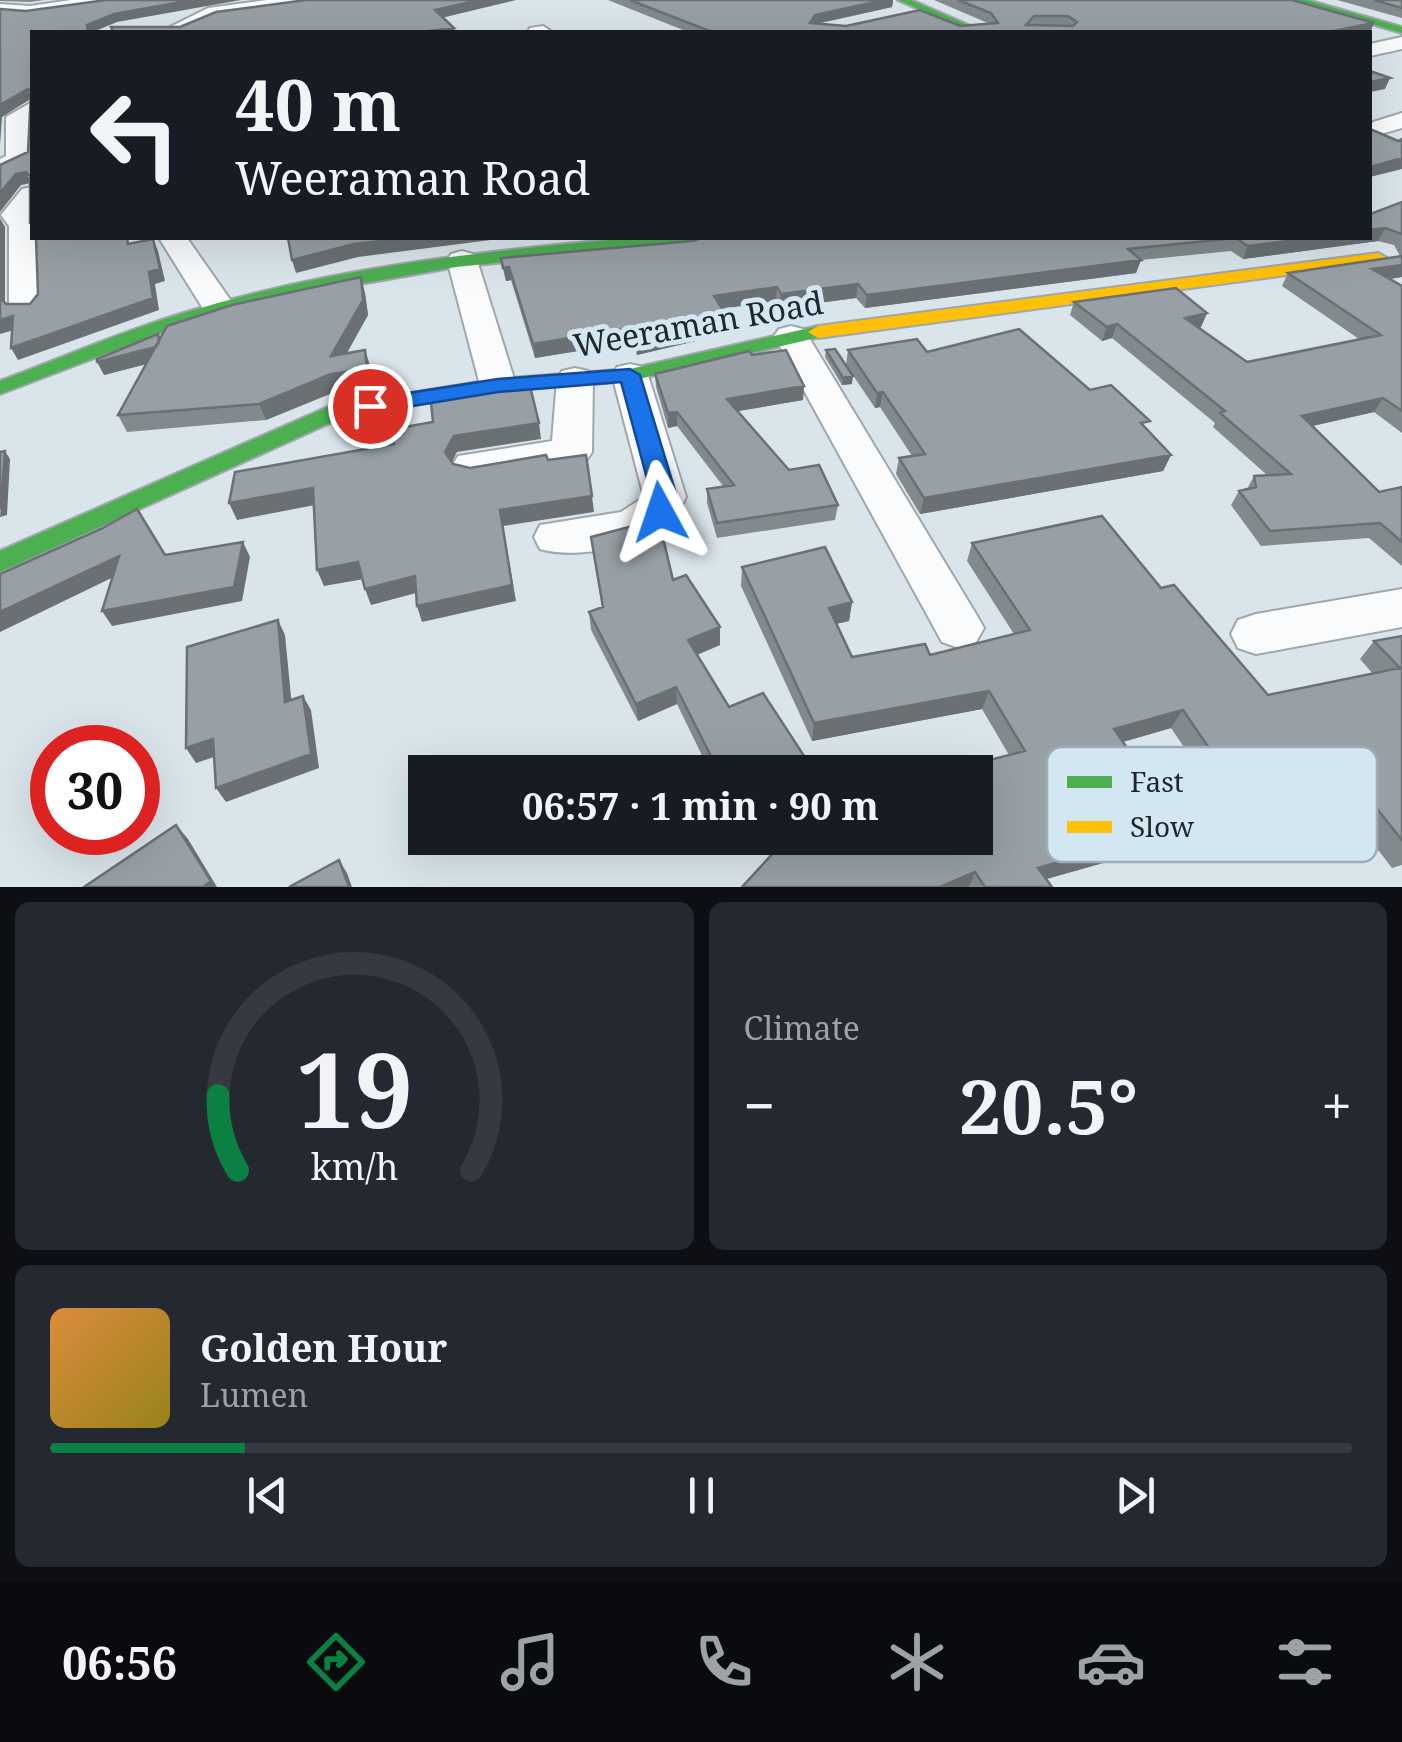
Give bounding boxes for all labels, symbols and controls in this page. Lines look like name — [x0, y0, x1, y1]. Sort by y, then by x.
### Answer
text: 40 m — [235, 56, 401, 152]
icon: left — [70, 70, 200, 200]
text: Weeraman Road — [235, 147, 590, 208]
street label: Weeraman Road — [570, 280, 826, 366]
pin — [328, 364, 413, 449]
icon: arrive — [343, 379, 398, 434]
position arrow — [608, 460, 712, 564]
speed limit sign: 30 — [30, 725, 160, 855]
legend — [1047, 747, 1377, 862]
text: Fast — [1130, 762, 1184, 800]
text: 06:57 · 1 min · 90 m — [522, 779, 879, 831]
text: Slow — [1130, 807, 1195, 845]
text: Climate — [744, 1006, 860, 1049]
text: 19 — [295, 1017, 413, 1158]
text: 20.5° — [959, 1054, 1138, 1156]
text: − — [744, 1067, 775, 1142]
text: + — [1321, 1067, 1352, 1142]
text: km/h — [310, 1142, 398, 1190]
text: Golden Hour — [200, 1321, 447, 1373]
text: Lumen — [200, 1373, 308, 1416]
icon: previous — [240, 1468, 295, 1523]
icon: pause — [674, 1468, 729, 1523]
icon: next — [1108, 1468, 1163, 1523]
icon: directions — [301, 1627, 371, 1697]
icon: music — [495, 1627, 565, 1697]
icon: phone — [689, 1627, 759, 1697]
icon: climate — [882, 1627, 952, 1697]
icon: car — [1076, 1627, 1146, 1697]
icon: filters — [1270, 1627, 1340, 1697]
text: 06:56 — [62, 1632, 177, 1693]

